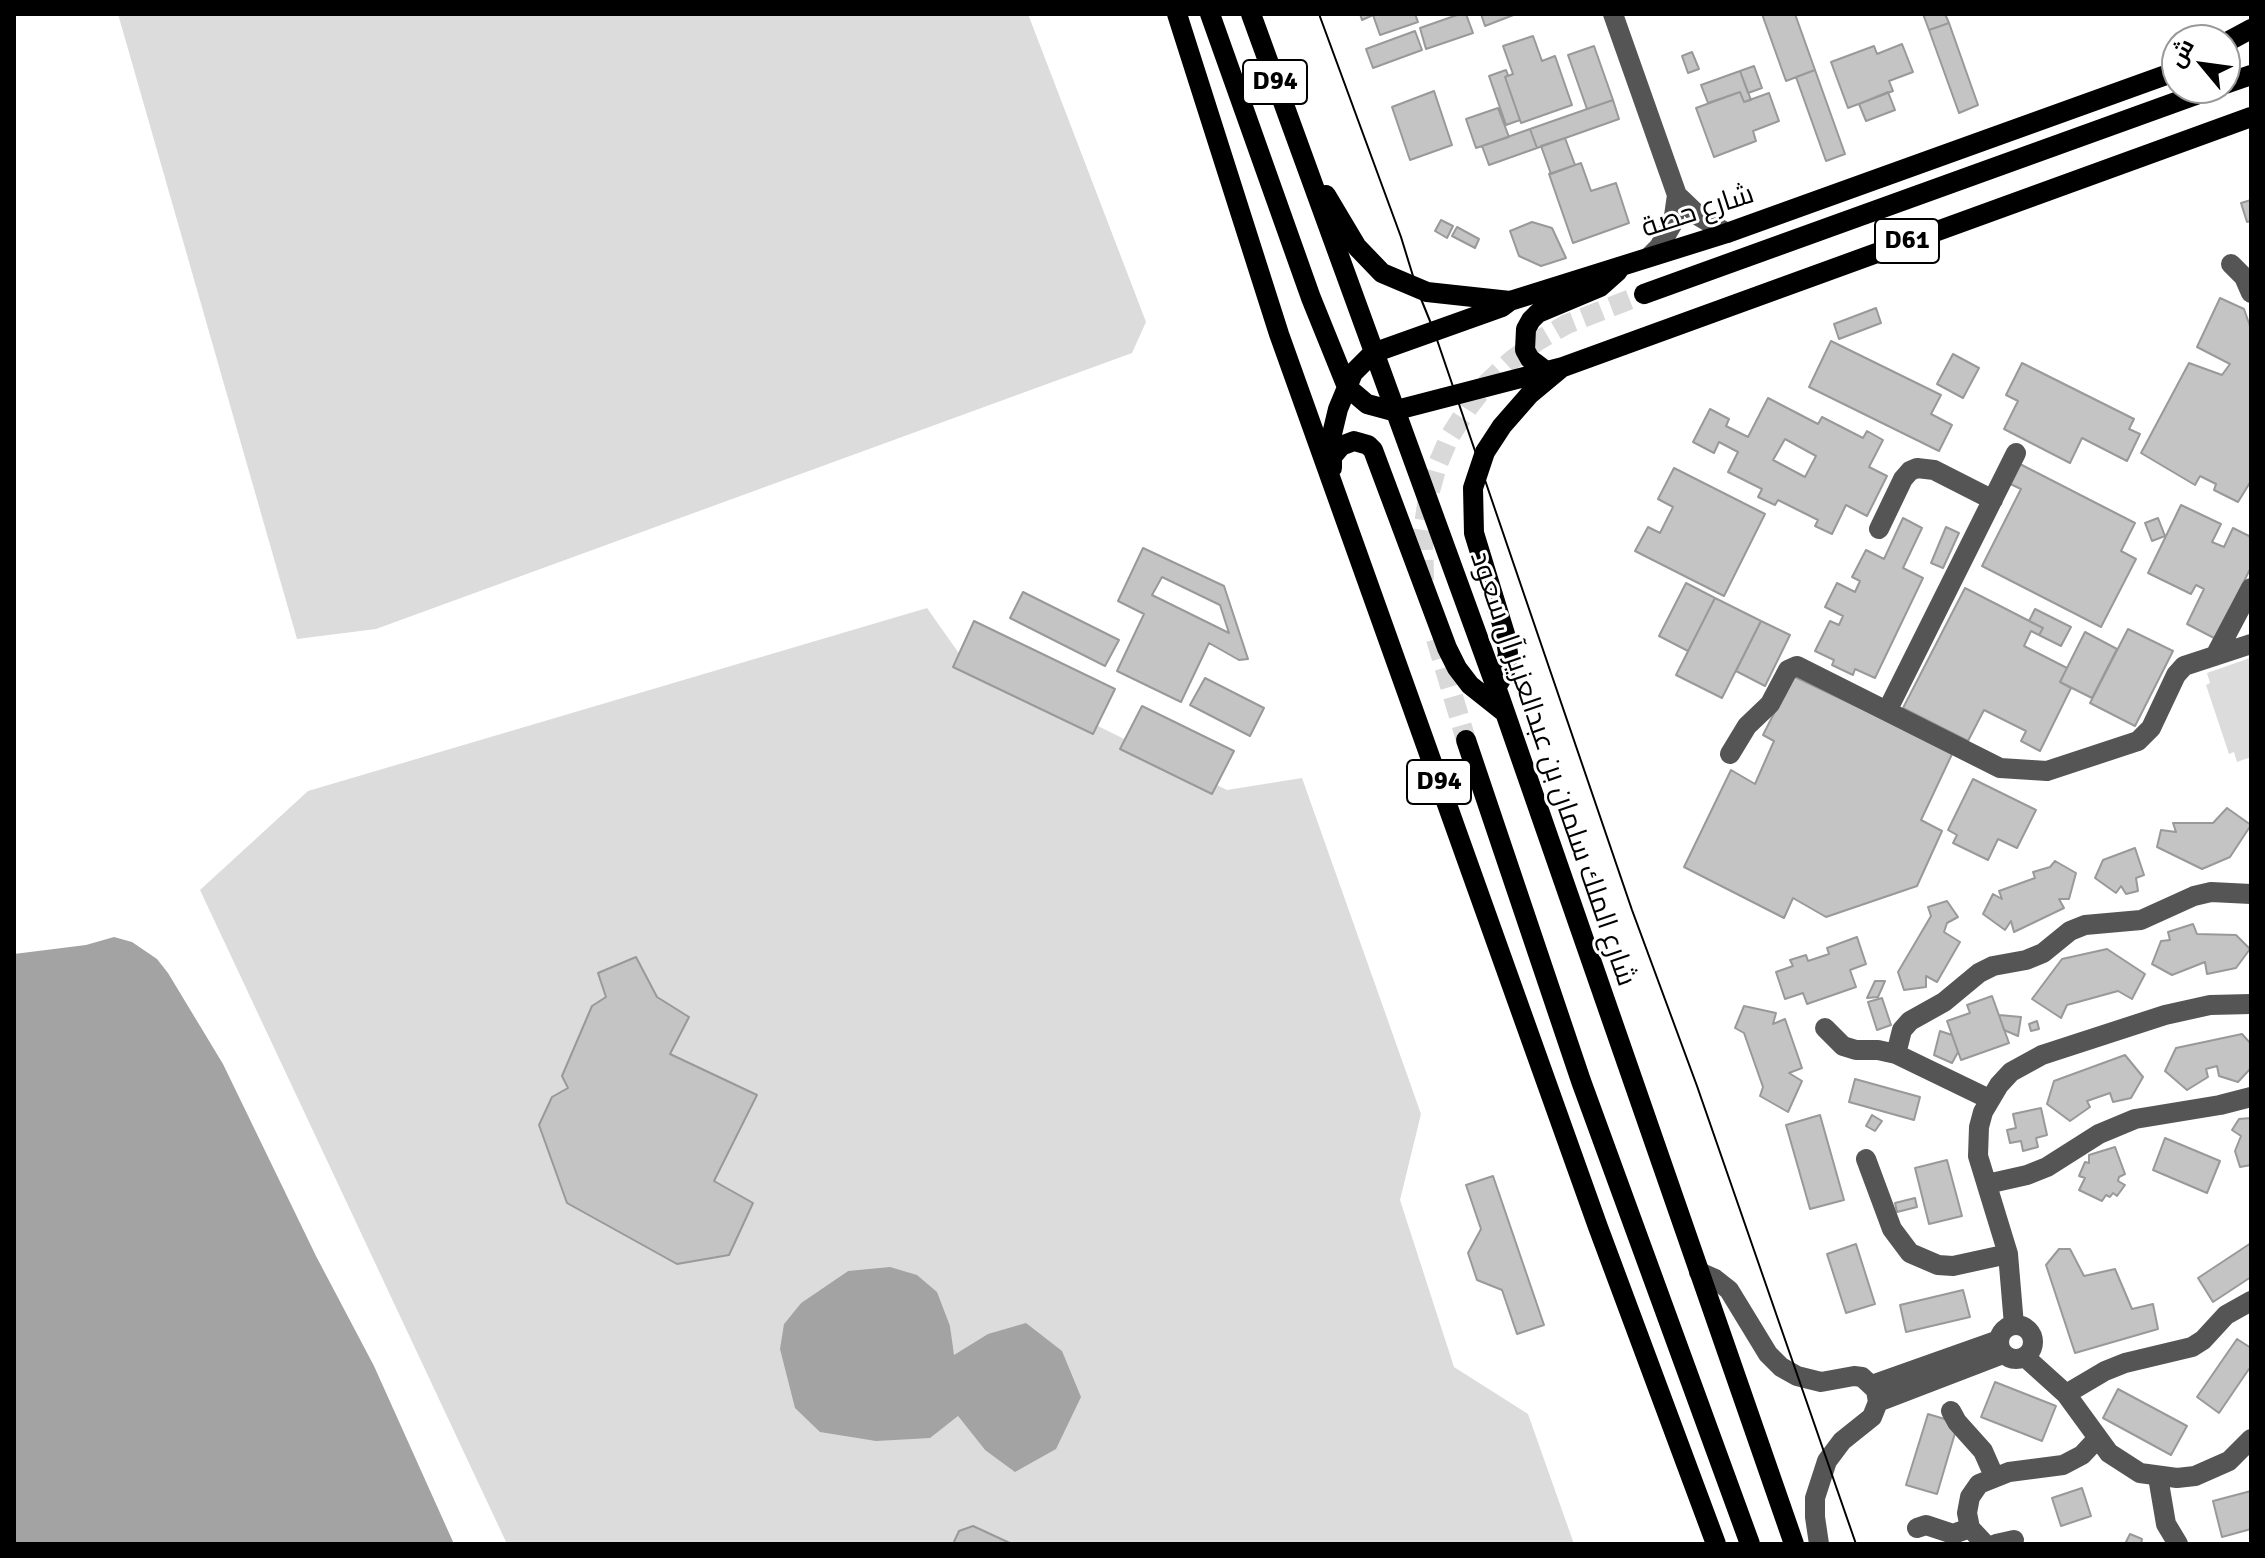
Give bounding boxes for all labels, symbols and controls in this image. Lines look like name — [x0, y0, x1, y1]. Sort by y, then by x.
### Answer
north arrow — [2161, 24, 2241, 104]
text: ش — [2163, 34, 2200, 72]
road number: D94 — [1243, 60, 1307, 104]
street label: شارع حصة — [1638, 178, 1758, 246]
road number: D61 — [1875, 219, 1939, 263]
street label: شارع الملك سلمان بن عبدالعزيز آل سعود — [1462, 547, 1642, 991]
road number: D94 — [1407, 760, 1471, 804]

